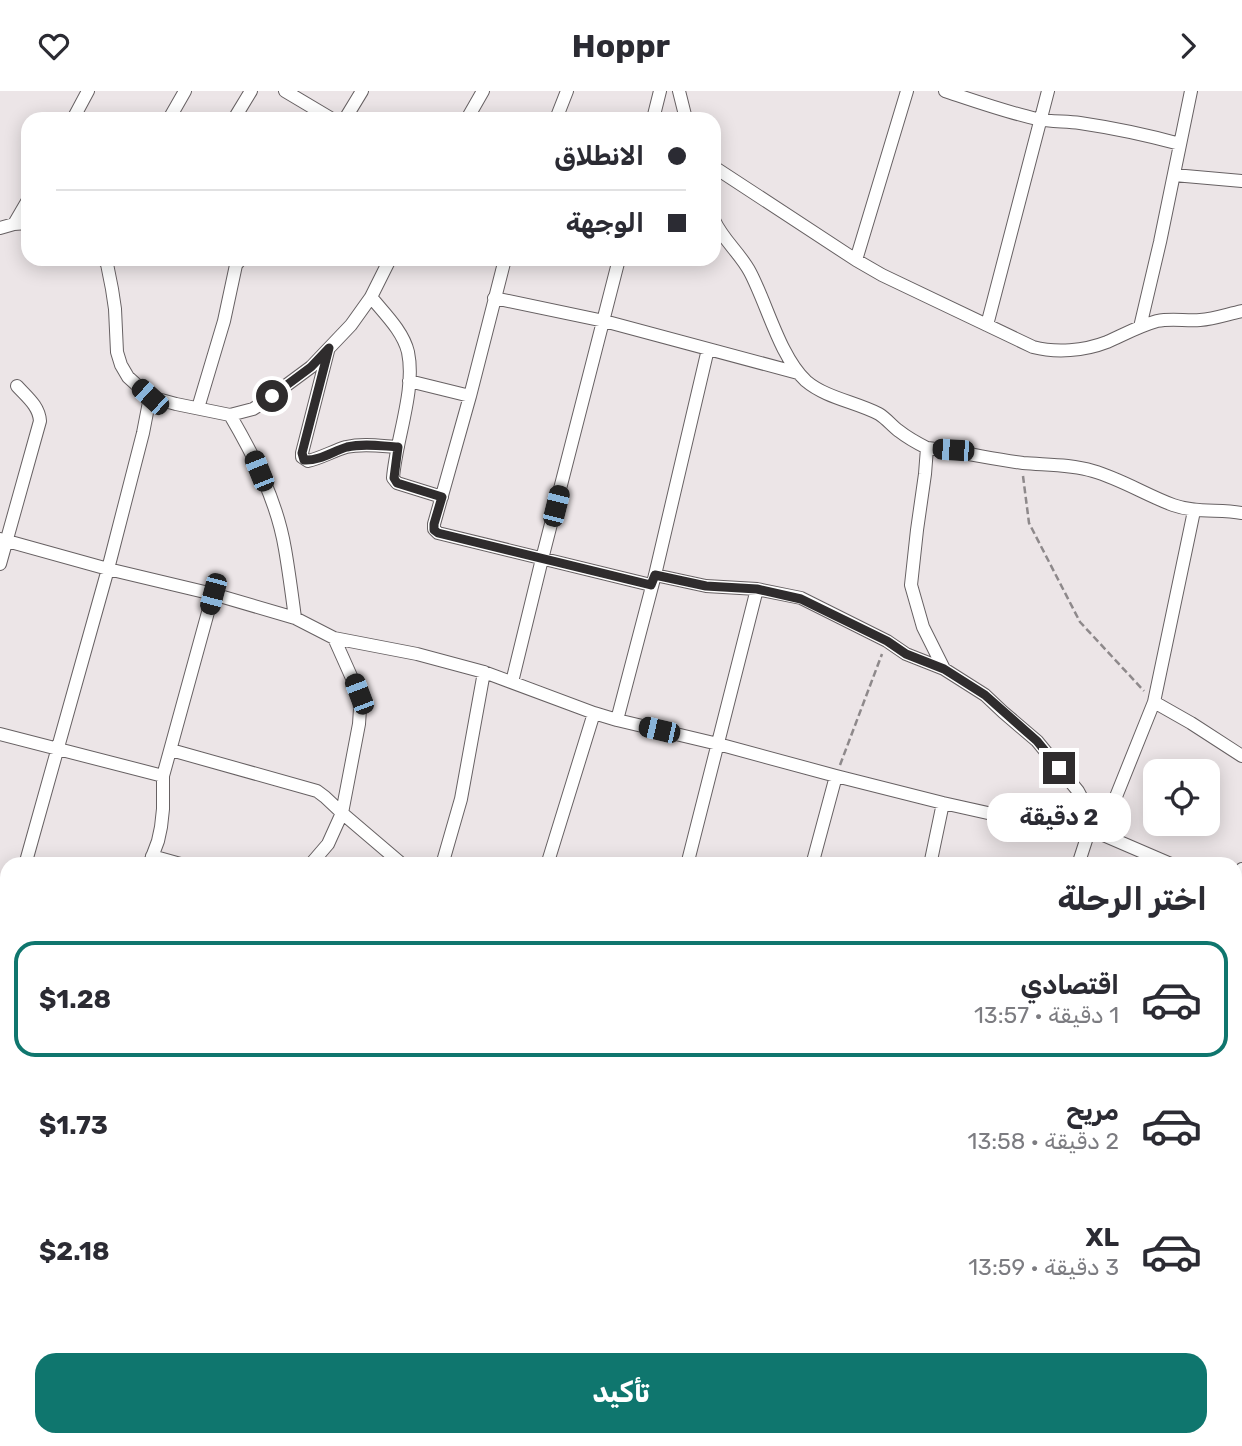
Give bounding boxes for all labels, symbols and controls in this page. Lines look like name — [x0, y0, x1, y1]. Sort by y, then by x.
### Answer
icon: heart — [35, 27, 73, 65]
text: Hoppr — [572, 27, 670, 65]
icon: forward — [1169, 27, 1207, 65]
text: الانطلاق — [554, 141, 644, 172]
text: الوجهة — [566, 208, 644, 239]
car — [128, 375, 173, 419]
route start — [256, 380, 288, 412]
car — [932, 438, 975, 462]
car — [242, 448, 277, 494]
car — [541, 483, 572, 529]
car — [198, 571, 229, 617]
car — [342, 671, 377, 717]
car — [637, 715, 682, 745]
route end — [1043, 752, 1075, 784]
map controls — [1143, 759, 1220, 836]
button: locate — [1143, 759, 1220, 836]
callout: 2 دقيقة — [987, 793, 1131, 841]
text: 2 دقيقة — [1020, 803, 1098, 831]
text: اختر الرحلة — [1057, 880, 1207, 918]
icon: car — [1140, 968, 1203, 1031]
text: اقتصادي — [1020, 970, 1119, 1001]
text: $1.28 — [39, 984, 111, 1015]
text: 1 دقيقة · 13:57 — [974, 1001, 1119, 1029]
icon: car — [1140, 1094, 1203, 1157]
text: مريح — [1066, 1096, 1119, 1127]
text: $1.73 — [39, 1110, 108, 1141]
text: 2 دقيقة · 13:58 — [968, 1127, 1119, 1155]
icon: car — [1140, 1220, 1203, 1283]
text: XL — [1086, 1222, 1119, 1253]
text: $2.18 — [39, 1236, 110, 1267]
text: 3 دقيقة · 13:59 — [968, 1253, 1119, 1281]
button: تأكيد — [35, 1353, 1207, 1433]

